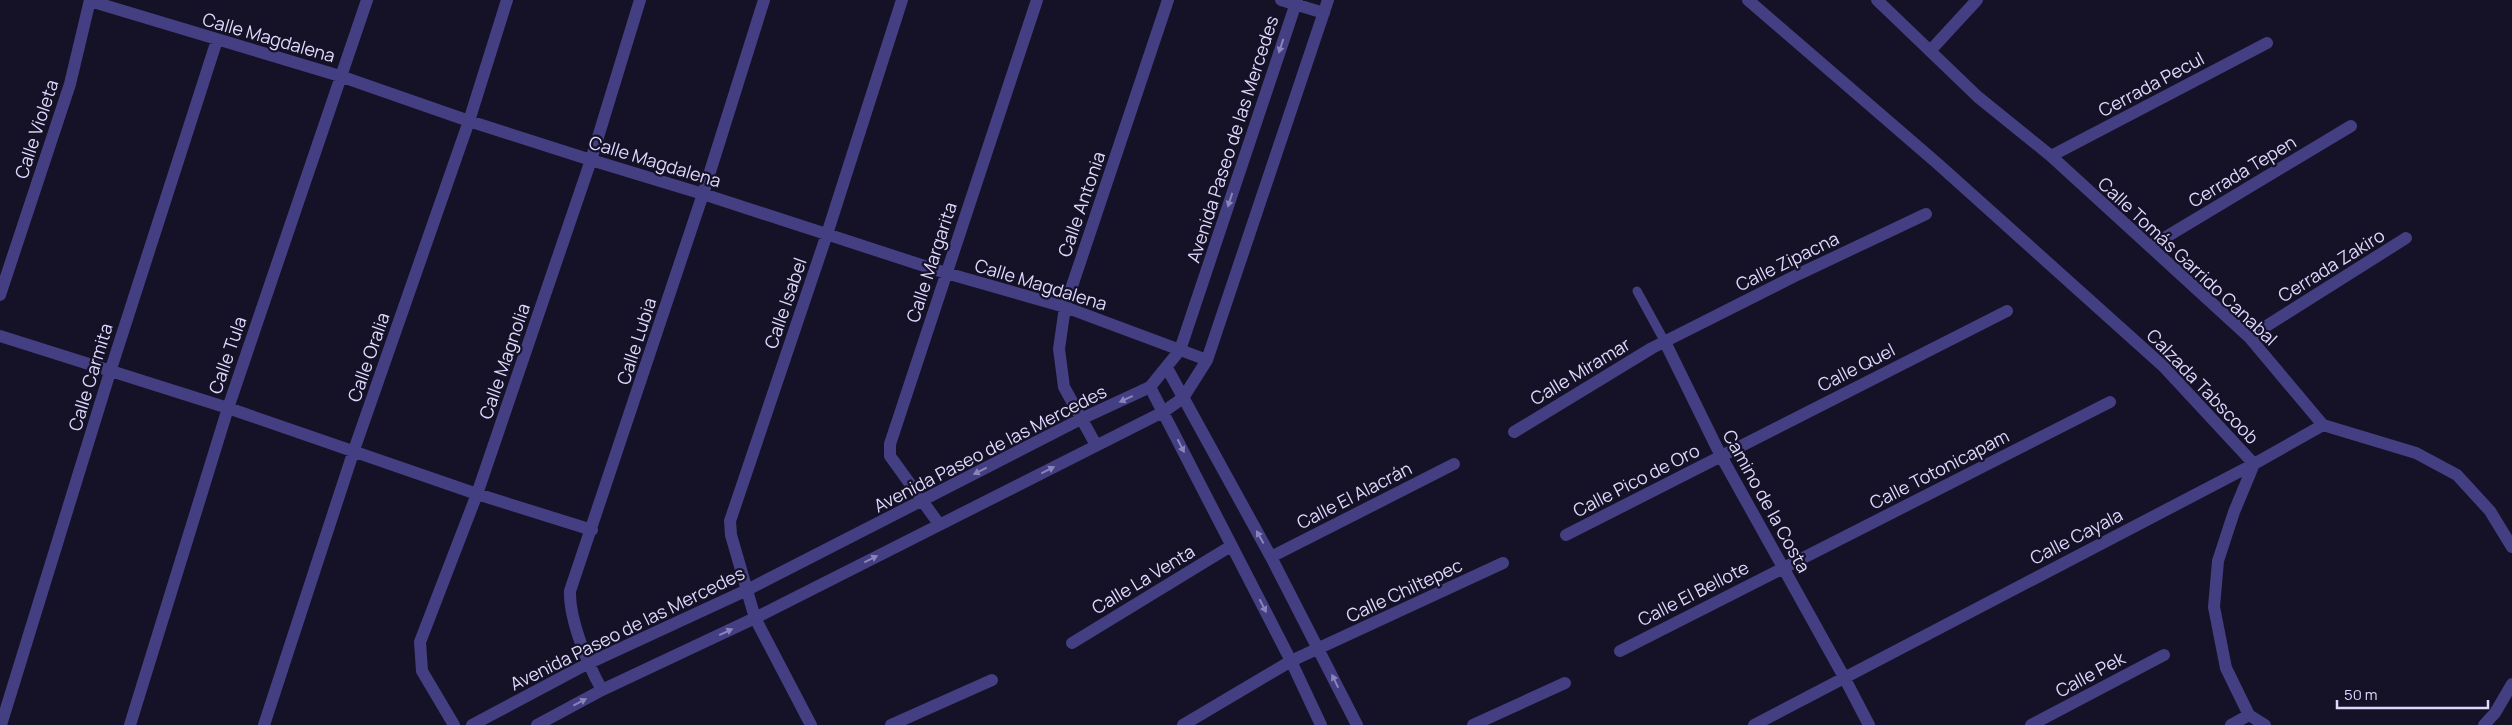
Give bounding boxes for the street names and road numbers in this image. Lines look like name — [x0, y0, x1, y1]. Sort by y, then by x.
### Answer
street label: Calle Magdalena — [200, 7, 338, 67]
street label: Avenida Paseo de las Mercedes — [1181, 12, 1283, 266]
street label: Cerrada Pecul — [2094, 46, 2208, 122]
street label: Calle Violeta — [9, 76, 63, 182]
street label: Calle Magdalena — [586, 129, 724, 193]
street label: Cerrada Tepen — [2184, 129, 2300, 213]
street label: Calle Antonia — [1052, 148, 1110, 260]
street label: Calle Tomás Garrido Canabal — [2093, 171, 2283, 351]
street label: Calle Margarita — [900, 199, 962, 325]
street label: Cerrada Zakiro — [2273, 223, 2389, 307]
street label: Calle Zipacna — [1731, 226, 1843, 296]
street label: Calle Magdalena — [972, 252, 1110, 316]
street label: Calle Isabel — [758, 254, 812, 352]
street label: Calle Lubia — [611, 294, 661, 388]
street label: Calle Magnolia — [473, 300, 535, 422]
street label: Calle Oralia — [342, 309, 394, 405]
street label: Calle Tula — [203, 313, 251, 397]
street label: Calle Carmita — [62, 320, 118, 434]
street label: Calzada Tabscoob — [2142, 323, 2264, 449]
street label: Calle Miramar — [1526, 331, 1635, 410]
street label: Calle Quel — [1813, 337, 1899, 397]
street label: Avenida Paseo de las Mercedes — [869, 379, 1111, 517]
street label: Calle Totonicapam — [1865, 423, 2013, 515]
street label: Camino de la Costa — [1718, 425, 1816, 577]
street label: Calle Pico de Oro — [1569, 438, 1703, 522]
street label: Calle El Alacrán — [1292, 456, 1416, 534]
street label: Calle Cayala — [2026, 502, 2126, 570]
street label: Calle La Venta — [1087, 539, 1199, 619]
street label: Calle Chiltepec — [1342, 553, 1466, 627]
street label: Calle El Bellote — [1633, 555, 1753, 631]
street label: Avenida Paseo de las Mercedes — [506, 561, 748, 695]
street label: Calle Pek — [2051, 645, 2130, 702]

